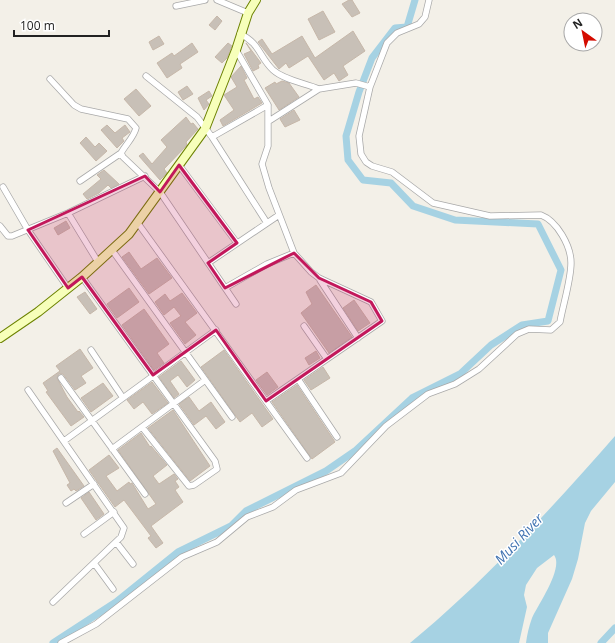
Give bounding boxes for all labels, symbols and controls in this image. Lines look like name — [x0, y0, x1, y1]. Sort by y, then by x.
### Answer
scale bar — [14, 12, 109, 38]
north arrow — [563, 12, 603, 52]
text: N — [569, 14, 585, 32]
text: 100 m — [20, 17, 55, 34]
water label: Musi River — [490, 509, 548, 568]

